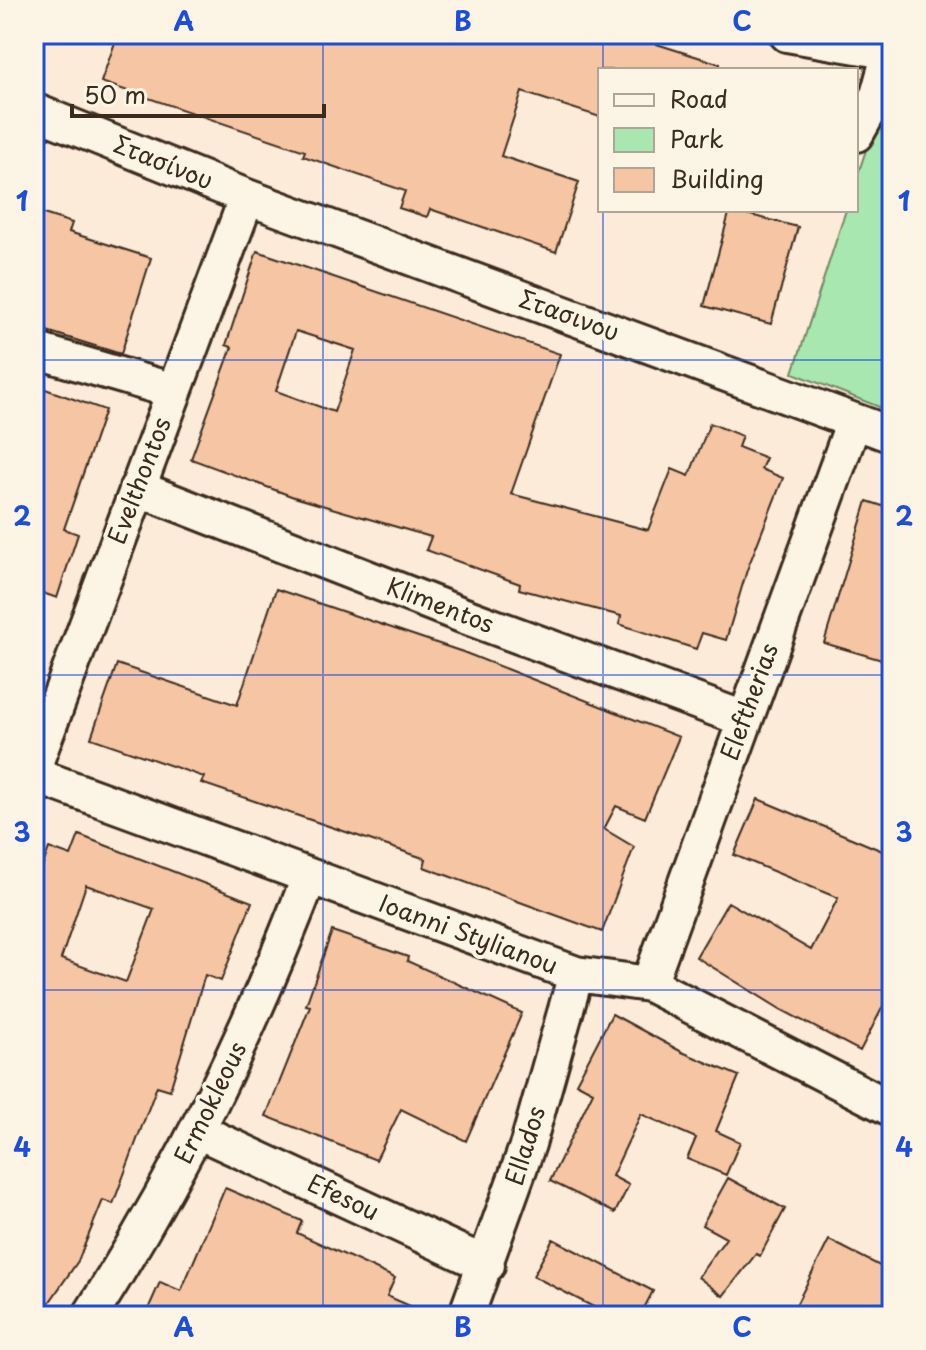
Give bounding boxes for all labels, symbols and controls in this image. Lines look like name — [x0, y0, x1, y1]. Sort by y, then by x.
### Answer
text: A — [174, 1, 194, 40]
text: B — [454, 1, 472, 40]
text: C — [732, 1, 752, 40]
scale bar — [72, 68, 324, 118]
legend — [598, 68, 858, 212]
text: 50 m — [84, 76, 146, 112]
text: Road — [670, 80, 728, 116]
text: Park — [670, 120, 724, 156]
street label: Στασίνου — [109, 125, 219, 197]
text: Building — [670, 160, 764, 196]
text: 1 — [16, 181, 28, 220]
text: 1 — [898, 181, 910, 220]
street label: Στασινου — [515, 279, 625, 349]
street label: Evelthontos — [97, 412, 179, 549]
text: 2 — [13, 496, 31, 535]
text: 2 — [895, 496, 913, 535]
street label: Klimentos — [382, 567, 500, 641]
street label: Eleftherias — [710, 638, 786, 765]
text: 3 — [13, 812, 31, 851]
text: 3 — [895, 812, 913, 851]
street label: Ioanni Stylianou — [374, 884, 563, 982]
street label: Ermokleous — [164, 1035, 254, 1169]
street label: Ellados — [495, 1101, 553, 1190]
text: 4 — [13, 1127, 31, 1166]
text: 4 — [895, 1127, 913, 1166]
street label: Efesou — [302, 1164, 386, 1228]
text: A — [174, 1307, 194, 1346]
text: B — [454, 1307, 472, 1346]
text: C — [732, 1307, 752, 1346]

